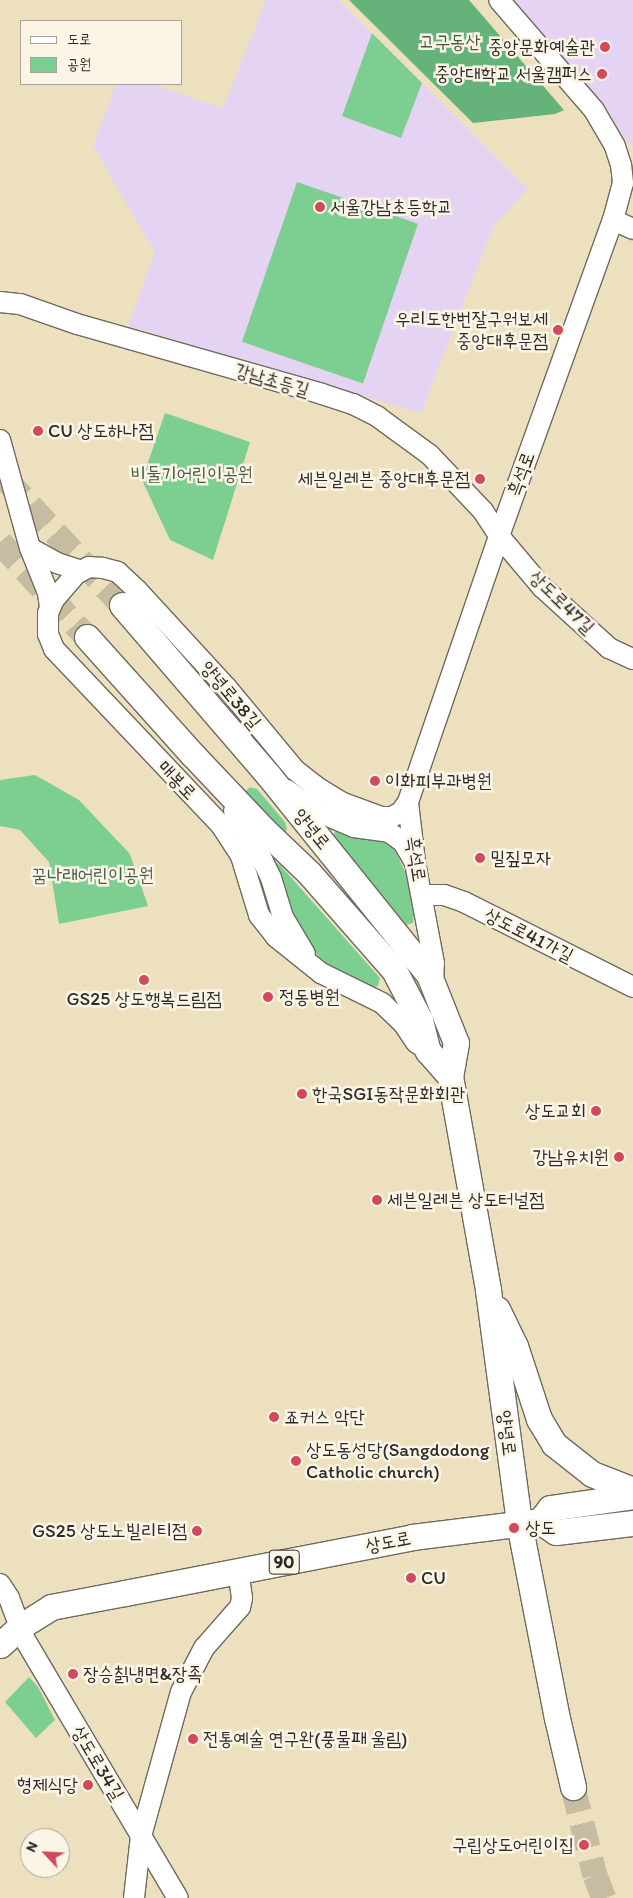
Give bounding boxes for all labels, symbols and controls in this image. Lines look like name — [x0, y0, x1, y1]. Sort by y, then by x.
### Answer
legend — [20, 20, 182, 85]
text: 도로 — [67, 30, 91, 48]
park label: 고구동산 — [419, 31, 481, 53]
place label: 중앙문화예술관 — [488, 36, 595, 58]
marker: 중앙문화예술관 — [599, 41, 611, 53]
text: 공원 — [67, 55, 91, 73]
place label: 중앙대학교 서울캠퍼스 — [435, 63, 592, 85]
marker: 중앙대학교 서울캠퍼스 — [596, 68, 608, 80]
place label: 서울강남초등학교 — [330, 196, 452, 218]
marker: 서울강남초등학교 — [314, 201, 326, 213]
place label: 우리도한번잘구워보세 중앙대후문점 — [395, 308, 548, 352]
marker: 우리도한번잘구워보세 중앙대후문점 — [552, 324, 564, 336]
street label: 강남초등길 — [232, 359, 312, 401]
place label: CU 상도하나점 — [48, 420, 154, 442]
marker: CU 상도하나점 — [32, 425, 44, 437]
street label: 흑석로 — [502, 449, 540, 499]
park label: 비둘기어린이공원 — [131, 463, 253, 485]
place label: 세븐일레븐 중앙대후문점 — [298, 468, 470, 490]
marker: 세븐일레븐 중앙대후문점 — [474, 473, 486, 485]
street label: 상도로47길 — [525, 565, 599, 639]
street label: 양녕로38길 — [196, 656, 266, 734]
street label: 매봉로 — [153, 756, 201, 804]
place label: 이화피부과병원 — [385, 770, 492, 792]
marker: 이화피부과병원 — [369, 775, 381, 787]
street label: 양녕로 — [289, 804, 335, 854]
street label: 흑석로 — [401, 835, 431, 883]
place label: 밀짚모자 — [490, 847, 551, 869]
marker: 밀짚모자 — [474, 852, 486, 864]
park label: 꿈나래어린이공원 — [32, 864, 154, 886]
street label: 상도로41가길 — [481, 903, 577, 967]
marker: GS25 상도행복드림점 — [138, 974, 150, 986]
place label: 정동병원 — [279, 986, 340, 1008]
place label: GS25 상도행복드림점 — [66, 988, 222, 1010]
marker: 정동병원 — [261, 990, 275, 1004]
place label: 한국SGI동작문화회관 — [312, 1083, 465, 1105]
marker: 한국SGI동작문화회관 — [296, 1088, 308, 1100]
place label: 상도교회 — [525, 1100, 586, 1122]
marker: 상도교회 — [590, 1105, 602, 1117]
place label: 강남유치원 — [533, 1146, 609, 1168]
marker: 강남유치원 — [613, 1151, 625, 1163]
place label: 세븐일레븐 상도터널점 — [387, 1189, 544, 1211]
marker: 세븐일레븐 상도터널점 — [371, 1194, 383, 1206]
place label: 죠커스 악단 — [284, 1406, 365, 1428]
street label: 양녕로 — [493, 1409, 521, 1457]
marker: 죠커스 악단 — [268, 1411, 280, 1423]
place label: 상도동성당(Sangdodong Catholic church) — [306, 1439, 490, 1483]
marker: 상도동성당(Sangdodong Catholic church) — [290, 1455, 302, 1467]
place label: 상도 — [525, 1517, 556, 1539]
place label: GS25 상도노빌리티점 — [32, 1520, 187, 1542]
marker: 상도 — [507, 1521, 521, 1535]
marker: GS25 상도노빌리티점 — [191, 1525, 203, 1537]
street label: 상도로 — [363, 1526, 413, 1558]
road number: 90 — [268, 1546, 300, 1578]
place label: CU — [421, 1567, 446, 1589]
marker: CU — [405, 1572, 417, 1584]
place label: 장승칡냉면&장족 — [83, 1663, 202, 1685]
marker: 장승칡냉면&장족 — [67, 1668, 79, 1680]
street label: 상도로34길 — [67, 1722, 129, 1804]
place label: 전통예술 연구완(풍물패 울림) — [203, 1728, 407, 1750]
marker: 전통예술 연구완(풍물패 울림) — [187, 1733, 199, 1745]
place label: 형제식당 — [17, 1774, 78, 1796]
marker: 형제식당 — [82, 1779, 94, 1791]
north arrow — [20, 1828, 70, 1878]
place label: 구립상도어린이집 — [452, 1834, 574, 1856]
text: N — [22, 1839, 42, 1855]
marker: 구립상도어린이집 — [578, 1839, 590, 1851]

